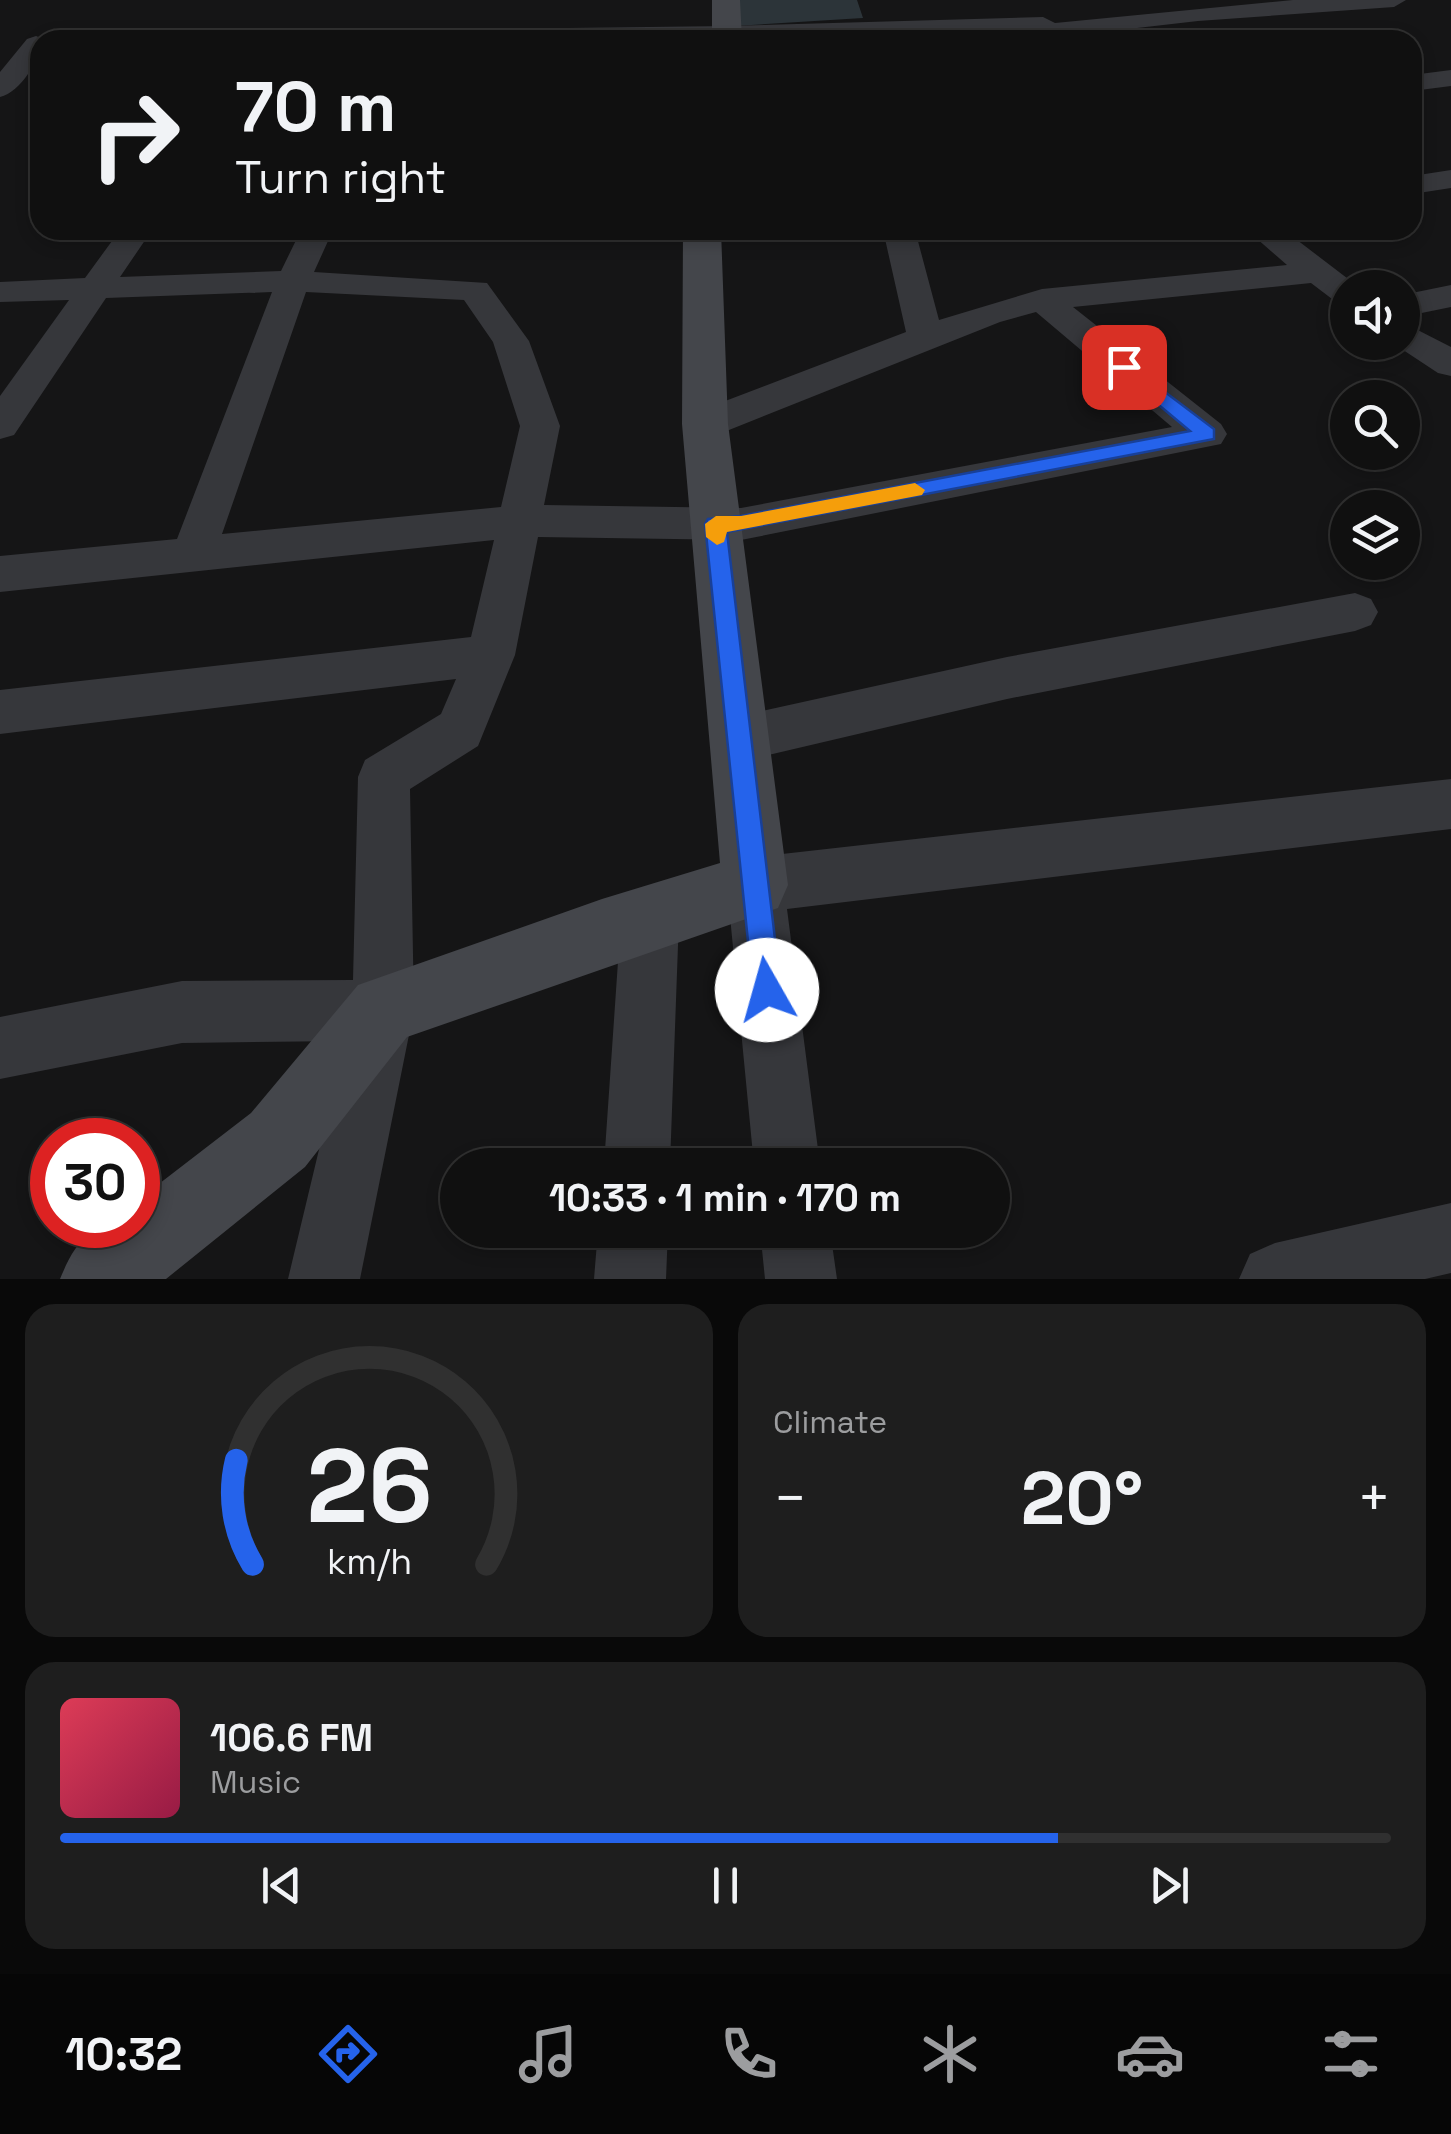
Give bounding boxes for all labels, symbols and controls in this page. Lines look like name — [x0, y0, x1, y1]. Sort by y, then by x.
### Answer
text: 70 m — [235, 62, 396, 151]
icon: right — [70, 70, 200, 200]
text: Turn right — [235, 149, 446, 206]
map controls — [1330, 270, 1420, 580]
button: sound — [1330, 270, 1420, 360]
pin — [1082, 325, 1167, 410]
icon: arrive — [1097, 340, 1152, 395]
button: search — [1330, 380, 1420, 470]
button: layers — [1330, 490, 1420, 580]
position arrow — [715, 938, 819, 1042]
speed limit sign: 30 — [30, 1118, 160, 1248]
text: 10:33 · 1 min · 170 m — [549, 1174, 901, 1222]
text: Climate — [773, 1402, 887, 1442]
text: 26 — [306, 1420, 432, 1552]
text: 20° — [1021, 1450, 1143, 1546]
text: − — [773, 1463, 807, 1533]
text: + — [1357, 1463, 1391, 1533]
text: km/h — [326, 1539, 412, 1584]
text: 106.6 FM — [210, 1714, 373, 1762]
text: Music — [210, 1762, 301, 1802]
icon: previous — [254, 1858, 309, 1913]
icon: pause — [698, 1858, 753, 1913]
icon: next — [1142, 1858, 1197, 1913]
icon: directions — [313, 2019, 383, 2089]
icon: music — [513, 2019, 583, 2089]
icon: phone — [714, 2019, 784, 2089]
icon: climate — [915, 2019, 985, 2089]
icon: car — [1115, 2019, 1185, 2089]
icon: filters — [1316, 2019, 1386, 2089]
text: 10:32 — [65, 2026, 182, 2083]

